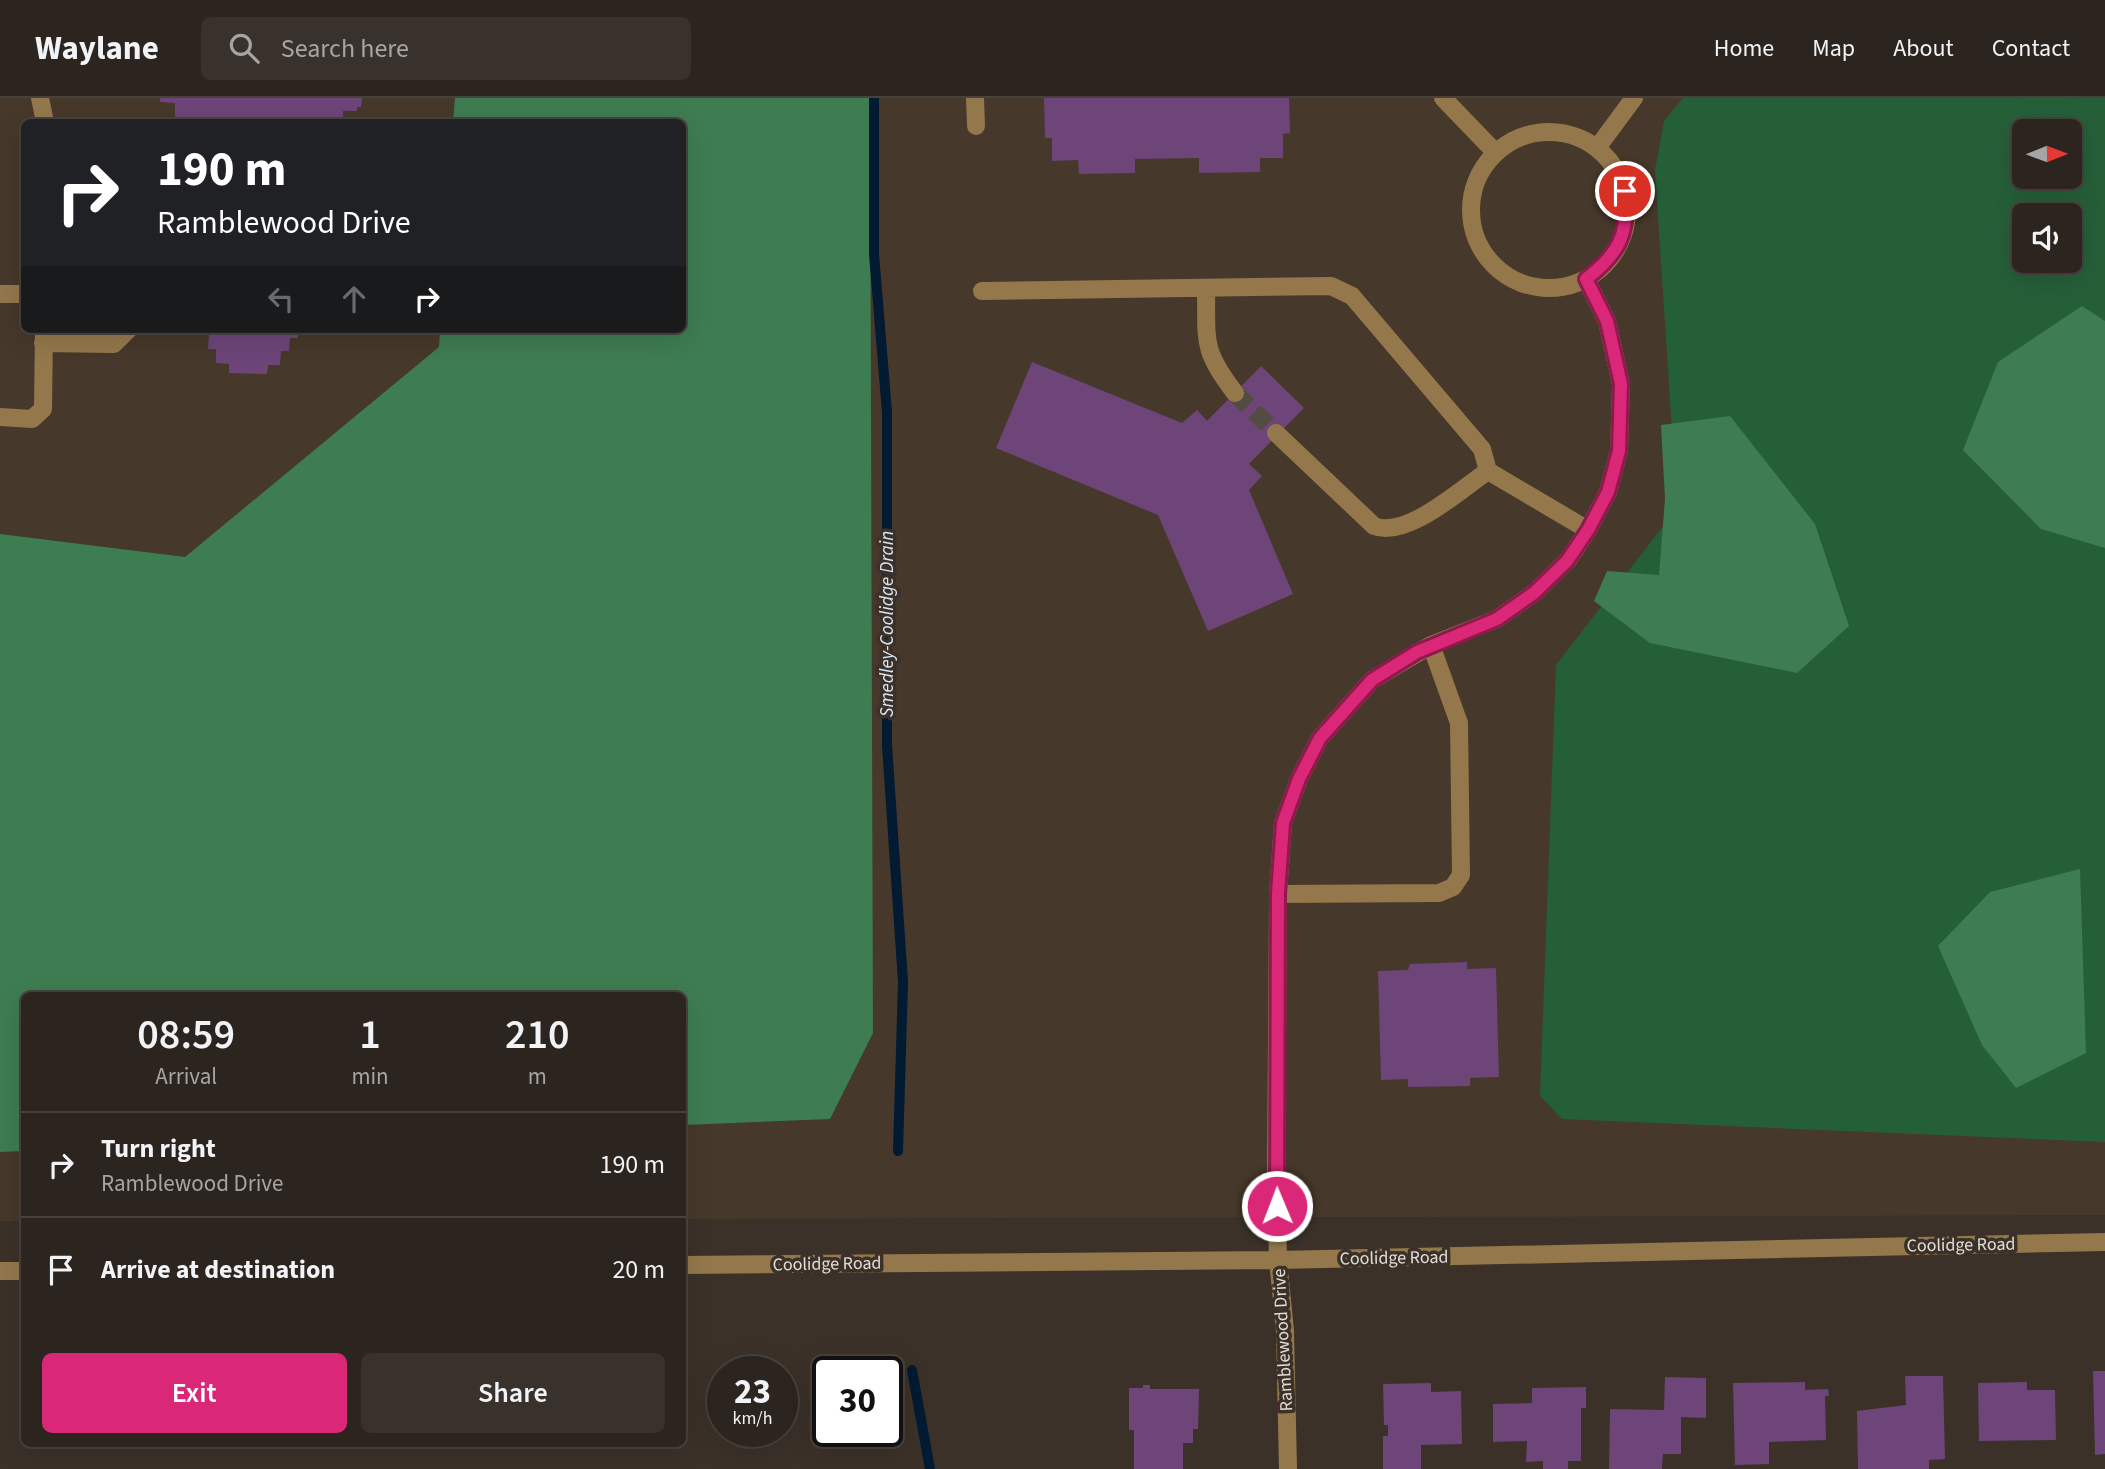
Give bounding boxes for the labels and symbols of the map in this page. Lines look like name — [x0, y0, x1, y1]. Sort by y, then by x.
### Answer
north arrow — [2012, 119, 2082, 189]
pin — [1595, 161, 1655, 221]
water label: Smedley-Coolidge Drain — [874, 531, 901, 717]
position arrow — [1240, 1169, 1314, 1243]
street label: Coolidge Road — [1906, 1232, 2016, 1258]
street label: Coolidge Road — [1339, 1245, 1449, 1271]
street label: Coolidge Road — [772, 1251, 882, 1277]
street label: Ramblewood Drive — [1267, 1268, 1299, 1412]
speed limit sign: 30 — [812, 1356, 903, 1447]

